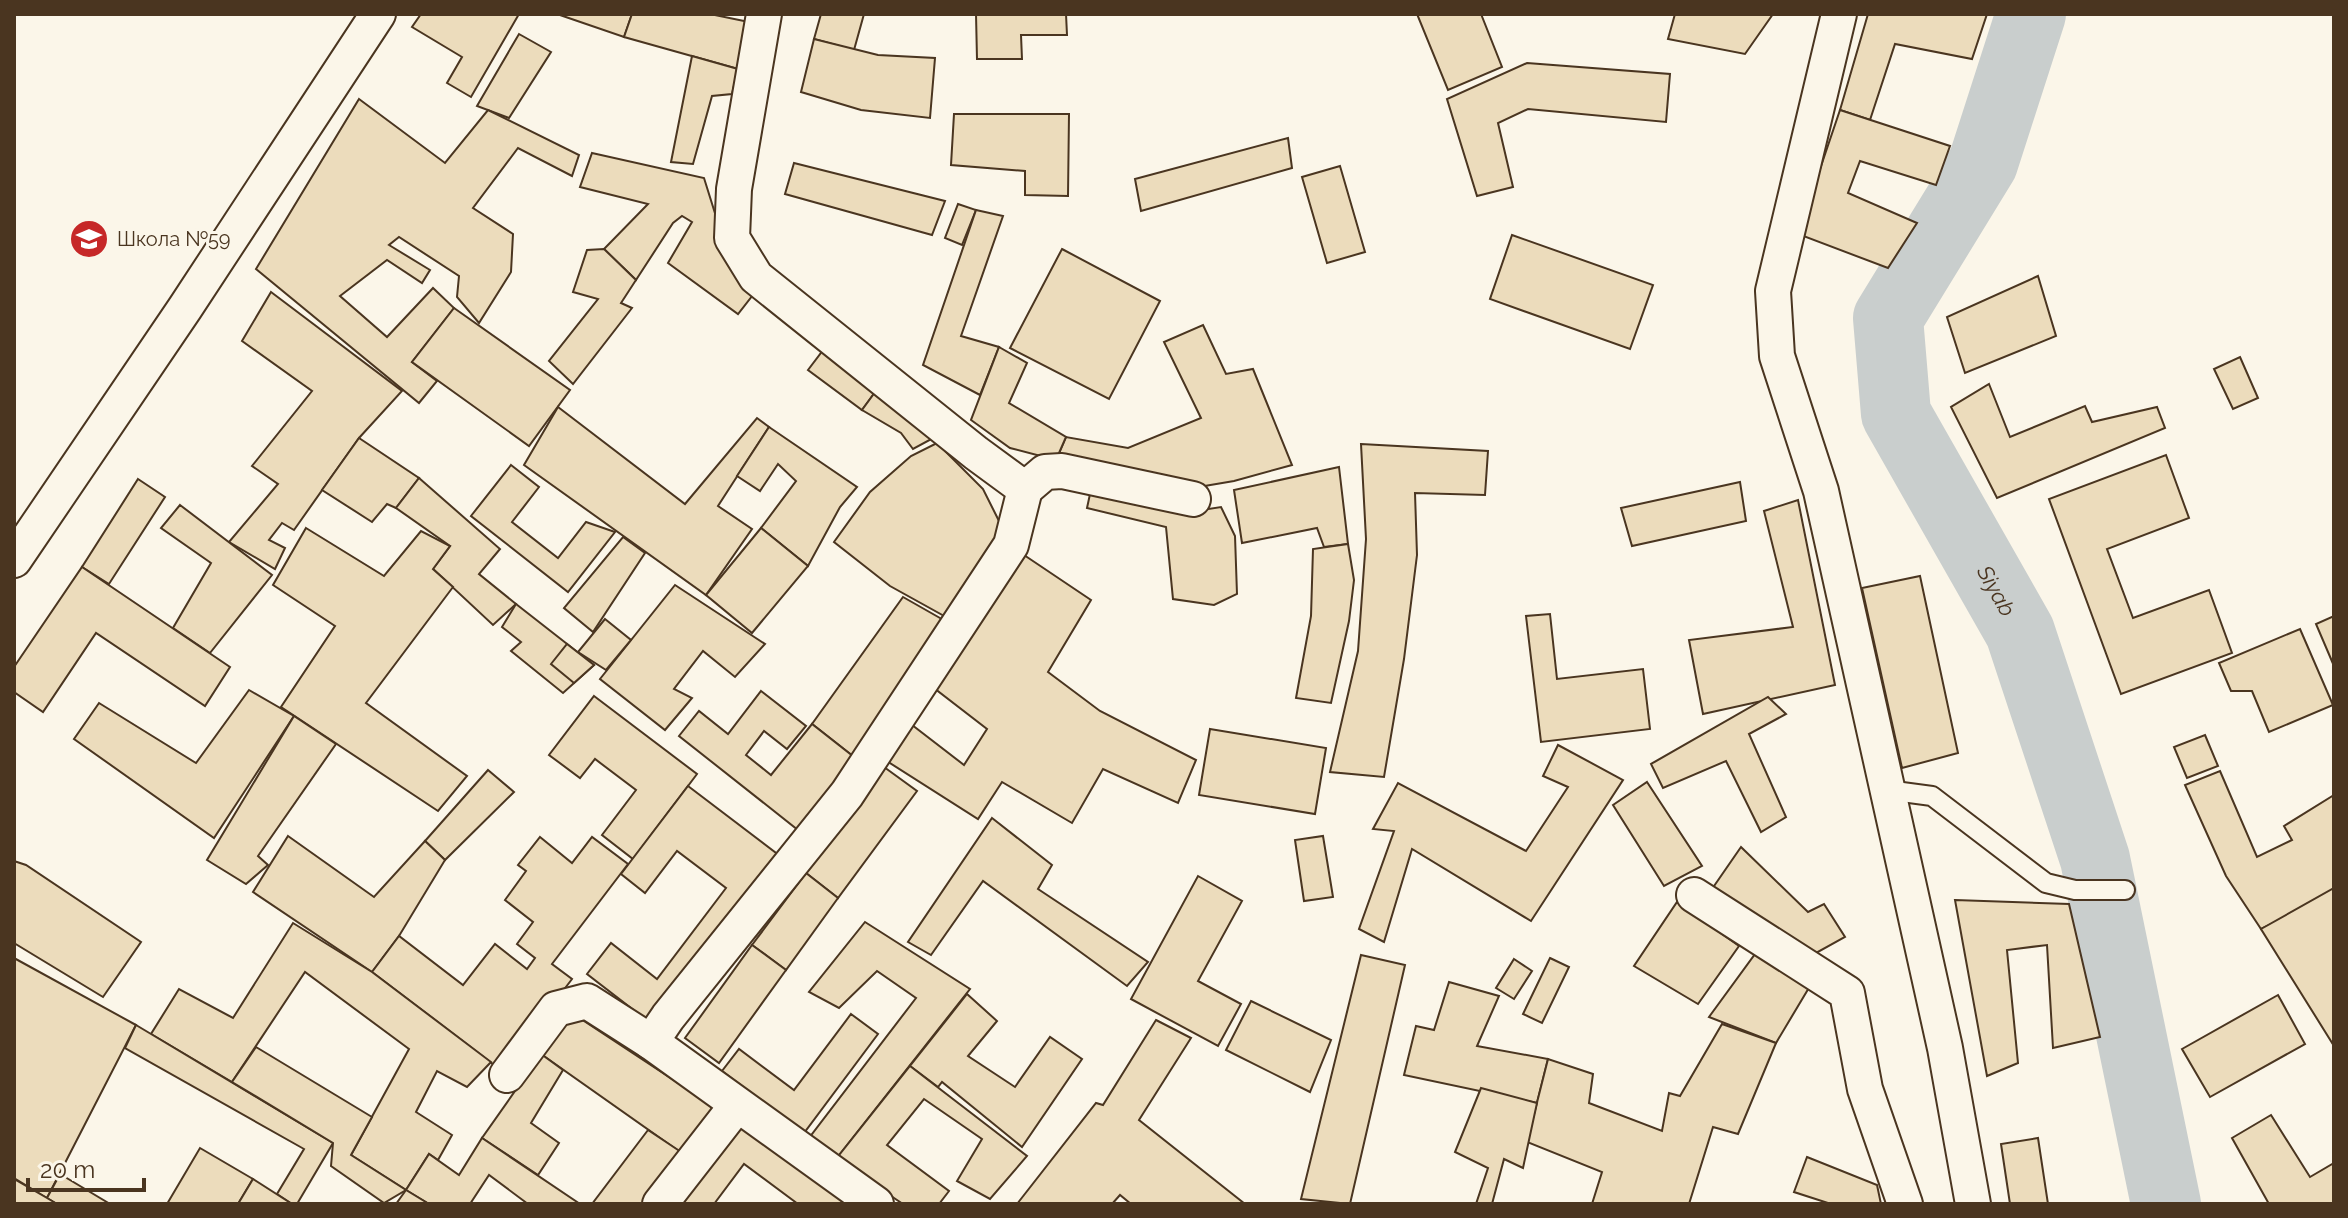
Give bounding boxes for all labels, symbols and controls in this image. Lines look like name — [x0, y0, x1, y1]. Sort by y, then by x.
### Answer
school or university icon: Школа №59 — [68, 218, 110, 260]
place label: Школа №59 — [117, 227, 231, 251]
water label: Siyab — [1971, 560, 2021, 621]
scale bar — [28, 1142, 144, 1192]
text: 20 m — [40, 1155, 95, 1184]

